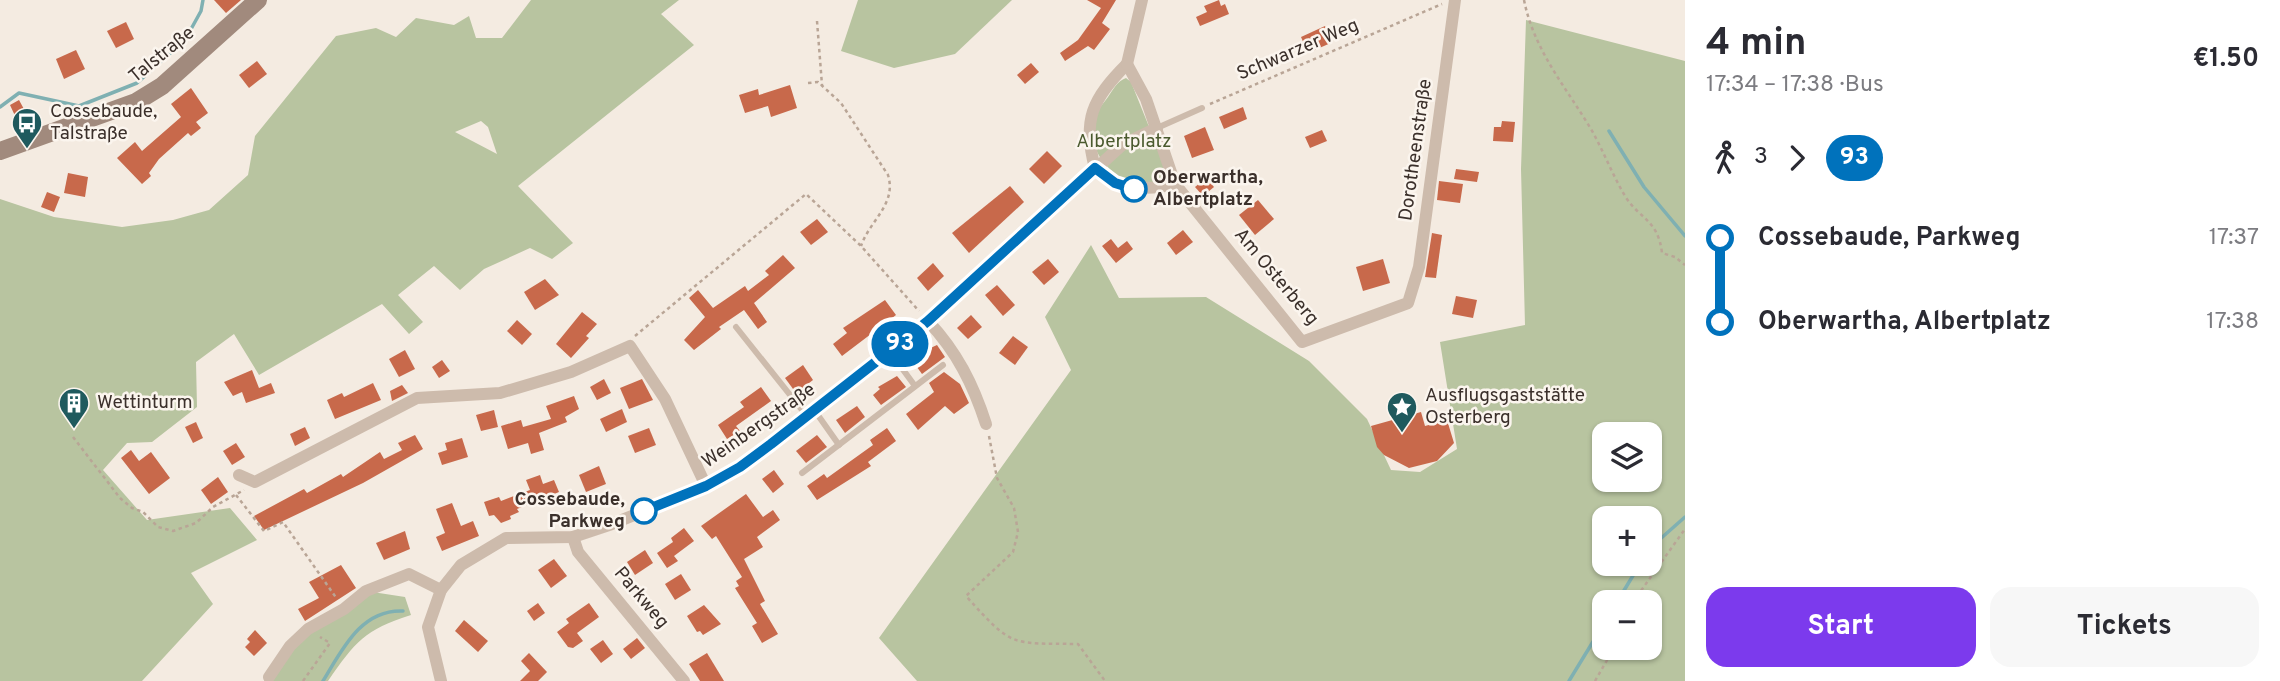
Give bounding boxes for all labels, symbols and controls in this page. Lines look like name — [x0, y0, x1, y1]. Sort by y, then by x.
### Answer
street label: Schwarzer Weg — [1233, 14, 1363, 86]
text: 4 min — [1706, 20, 1806, 69]
street label: Talstraße — [124, 21, 200, 89]
text: €1.50 — [2193, 43, 2259, 76]
text: 17:34 – 17:38 · Bus — [1706, 71, 1884, 100]
street label: Dorotheenstraße — [1394, 78, 1438, 222]
place label: Cossebaude, Talstraße — [50, 100, 157, 146]
bus stop icon: Cossebaude, Talstraße — [10, 106, 44, 150]
park label: Albertplatz — [1076, 130, 1172, 154]
icon: walk — [1706, 139, 1744, 177]
icon: forward — [1778, 139, 1816, 177]
text: 3 — [1754, 143, 1768, 172]
text: 93 — [1840, 143, 1869, 173]
place label: Oberwartha, Albertplatz — [1153, 166, 1263, 212]
marker: Oberwartha, Albertplatz — [1121, 176, 1147, 202]
text: Cossebaude, Parkweg — [1758, 222, 2020, 255]
street label: Am Osterberg — [1228, 224, 1324, 330]
text: 17:37 — [2209, 224, 2259, 253]
text: Oberwartha, Albertplatz — [1758, 306, 2051, 339]
text: 17:38 — [2206, 308, 2259, 337]
line badge: 93 — [869, 321, 932, 367]
text: 93 — [885, 329, 915, 359]
street label: Weinbergstraße — [698, 378, 820, 474]
place label: Ausflugsgaststätte Osterberg — [1425, 384, 1585, 430]
building icon: Wettinturm — [57, 386, 91, 430]
place icon: Ausflugsgaststätte Osterberg — [1385, 390, 1419, 434]
place label: Wettinturm — [97, 391, 192, 415]
map controls — [1592, 422, 1662, 660]
button: layers — [1592, 422, 1662, 492]
place label: Cossebaude, Parkweg — [514, 488, 625, 534]
marker: Cossebaude, Parkweg — [631, 498, 657, 524]
button: + — [1592, 506, 1662, 576]
street label: Parkweg — [608, 562, 674, 634]
button: Start — [1706, 587, 1976, 667]
button: Tickets — [1990, 587, 2259, 667]
button: − — [1592, 590, 1662, 660]

